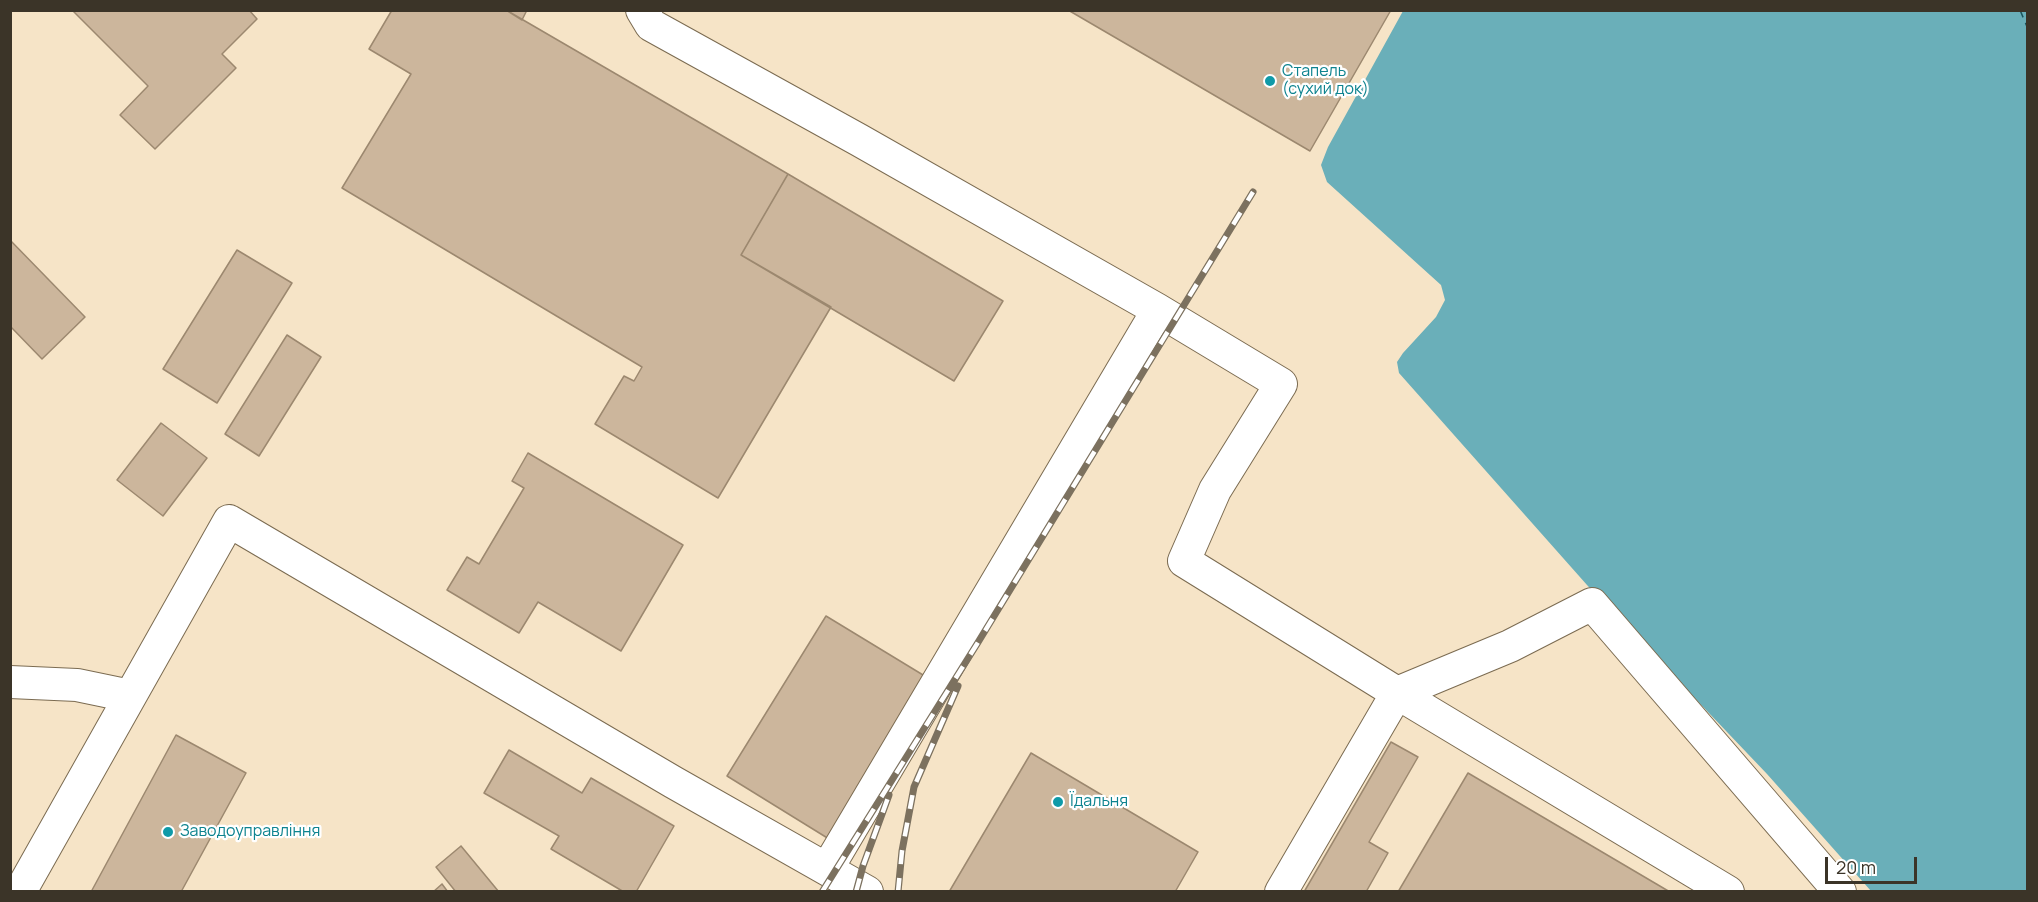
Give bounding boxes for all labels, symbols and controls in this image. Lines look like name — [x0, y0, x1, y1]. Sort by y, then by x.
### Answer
place label: Стапель (сухий док) — [1282, 62, 1369, 100]
marker: Стапель (сухий док) — [1263, 74, 1277, 88]
place label: Їдальня — [1070, 792, 1128, 812]
marker: Їдальня — [1051, 795, 1065, 809]
place label: Заводоуправління — [180, 822, 320, 842]
marker: Заводоуправління — [161, 825, 175, 839]
scale bar — [1828, 845, 1920, 883]
text: 20 m — [1836, 855, 1876, 879]

